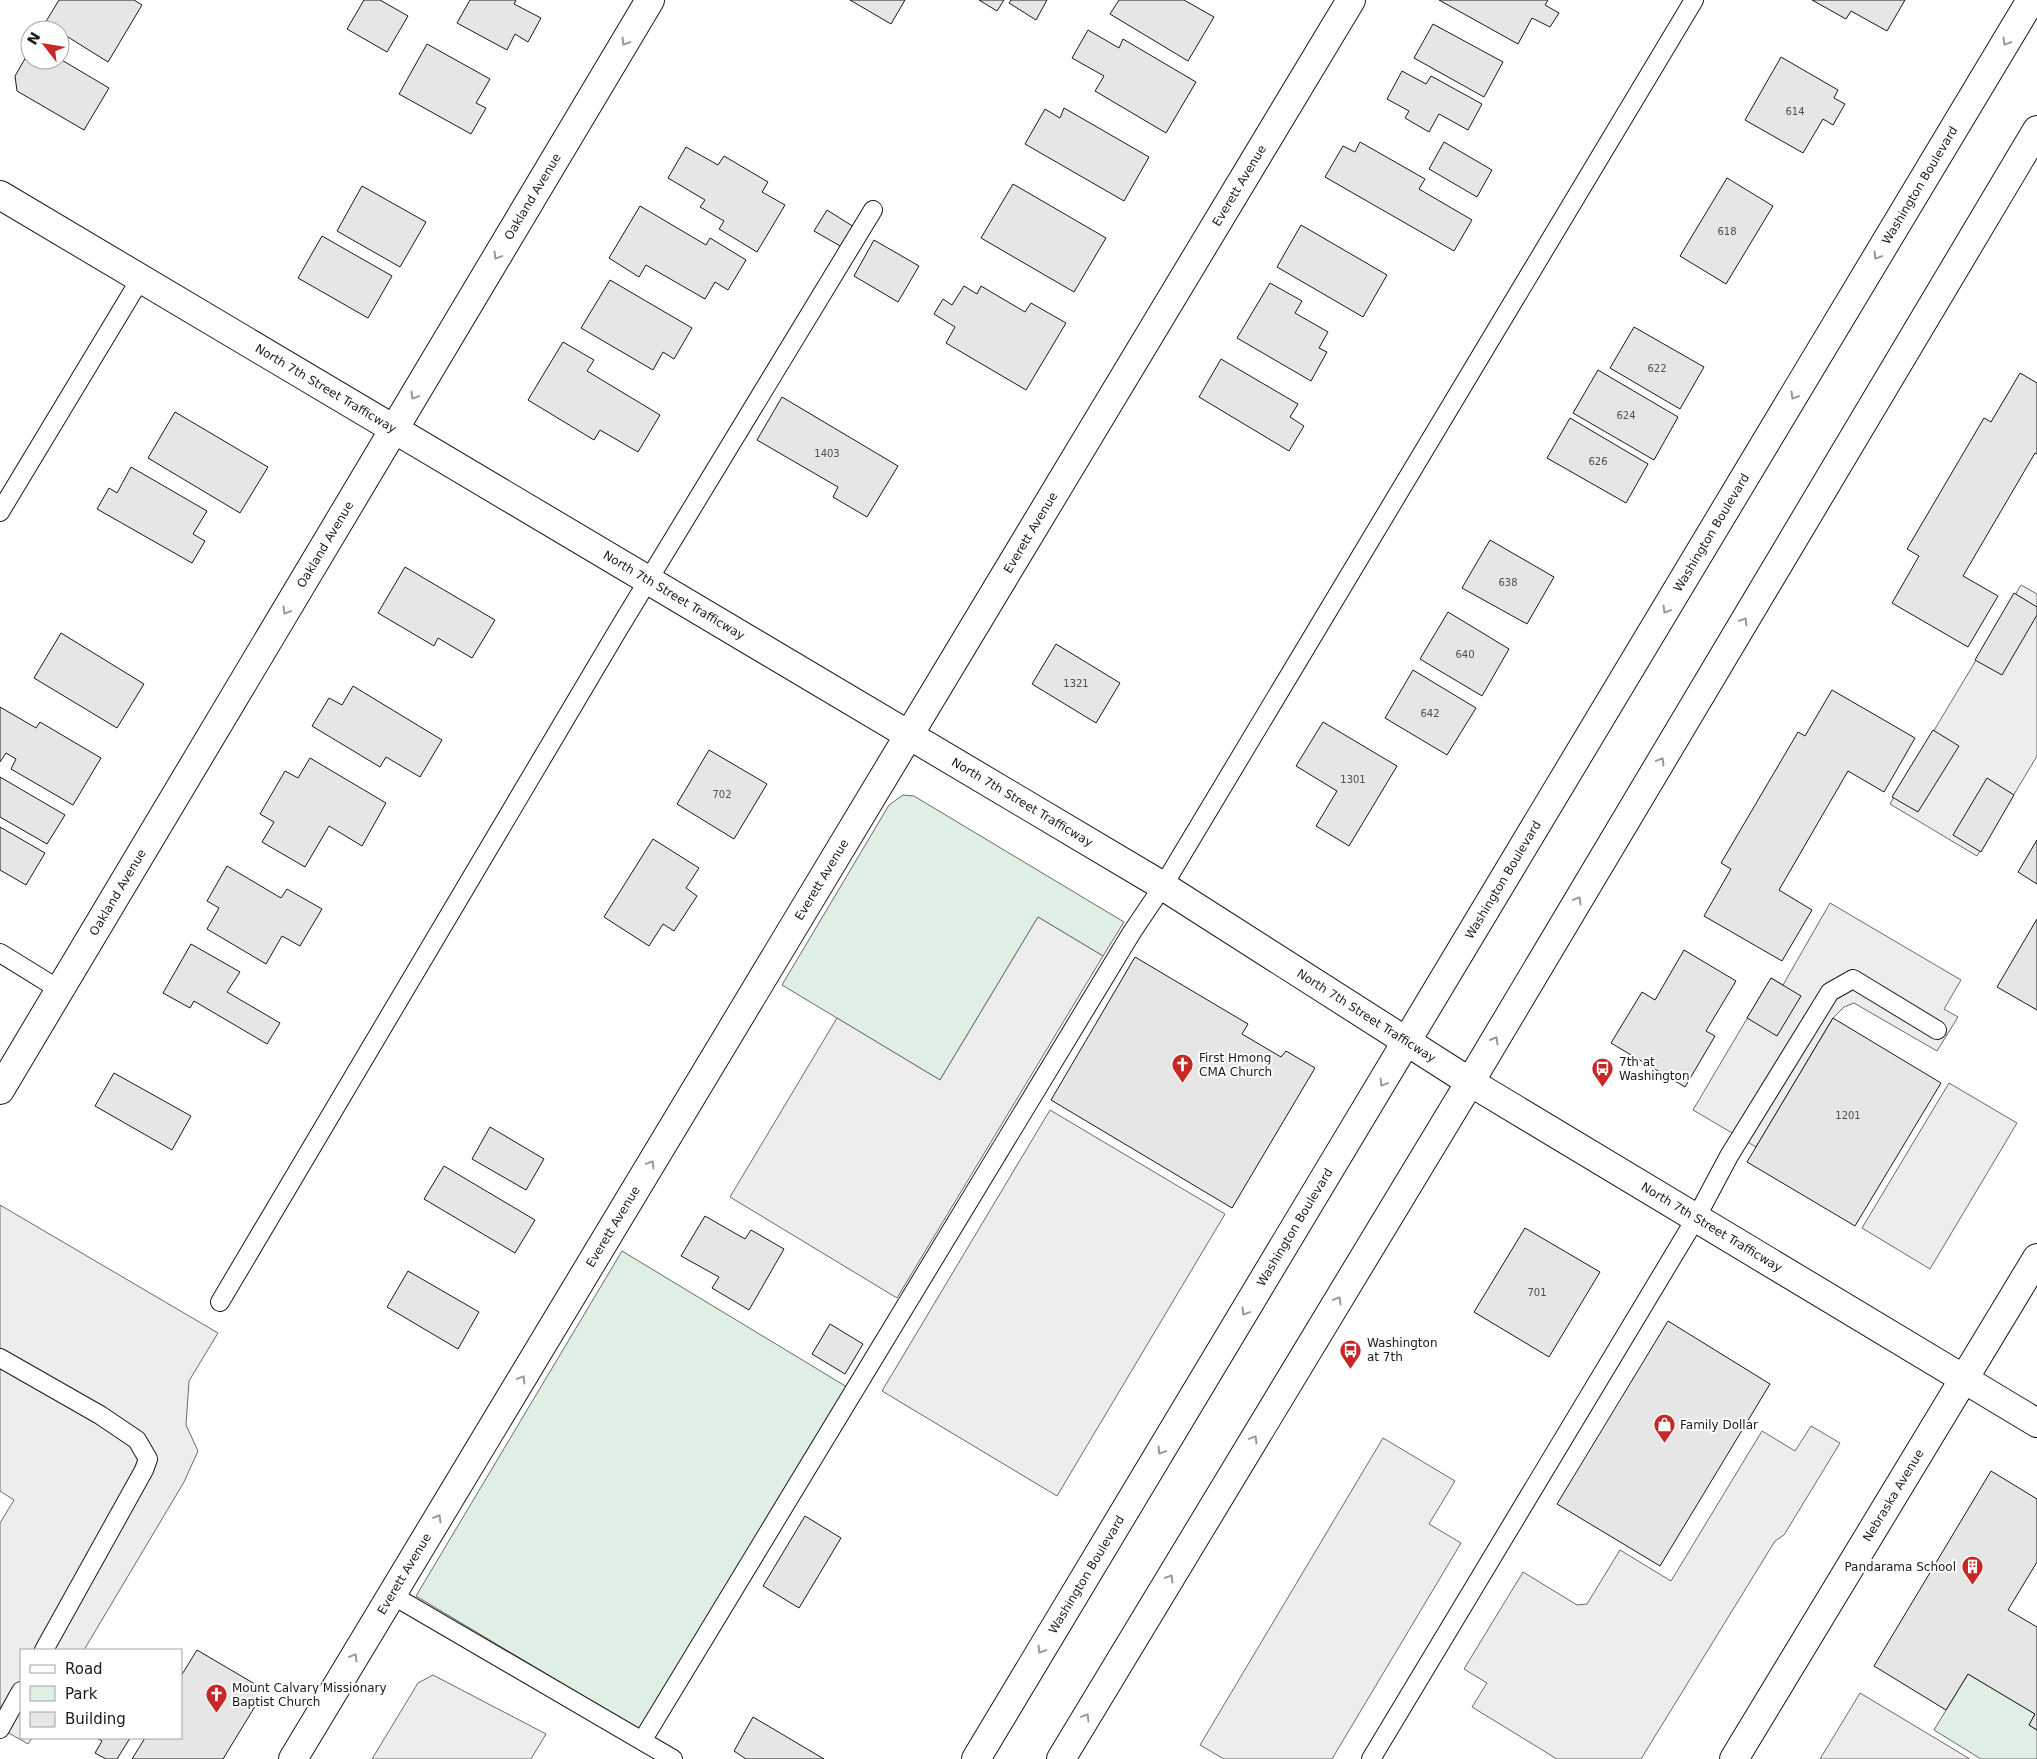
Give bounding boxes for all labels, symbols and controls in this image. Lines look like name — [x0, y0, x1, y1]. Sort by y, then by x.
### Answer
north arrow — [20, 20, 70, 70]
text: N — [24, 29, 44, 47]
one-way arrow — [622, 36, 632, 45]
one-way arrow — [2002, 36, 2012, 45]
house number: 614 — [1785, 106, 1805, 117]
street label: Washington Boulevard — [1879, 124, 1961, 247]
street label: Everett Avenue — [1210, 143, 1269, 229]
street label: Oakland Avenue — [502, 151, 564, 243]
house number: 618 — [1717, 226, 1737, 237]
one-way arrow — [494, 251, 504, 260]
one-way arrow — [1874, 251, 1884, 260]
street label: North 7th Street Trafficway — [253, 341, 399, 436]
house number: 622 — [1647, 363, 1667, 374]
one-way arrow — [410, 390, 420, 399]
one-way arrow — [1790, 390, 1800, 399]
house number: 624 — [1616, 410, 1636, 421]
house number: 1403 — [814, 448, 840, 459]
house number: 626 — [1588, 456, 1608, 467]
street label: Washington Boulevard — [1671, 471, 1752, 594]
street label: Everett Avenue — [1001, 490, 1060, 576]
street label: Oakland Avenue — [294, 499, 356, 590]
street label: North 7th Street Trafficway — [601, 548, 747, 643]
house number: 638 — [1498, 577, 1518, 588]
one-way arrow — [282, 605, 292, 614]
one-way arrow — [1662, 605, 1672, 614]
one-way arrow — [1738, 618, 1748, 627]
house number: 640 — [1455, 649, 1475, 660]
house number: 1321 — [1063, 678, 1089, 689]
house number: 642 — [1420, 708, 1440, 719]
street label: North 7th Street Trafficway — [949, 755, 1095, 850]
one-way arrow — [1655, 757, 1665, 766]
house number: 1301 — [1340, 774, 1366, 785]
house number: 702 — [712, 789, 732, 800]
street label: Washington Boulevard — [1462, 818, 1544, 942]
street label: Everett Avenue — [792, 837, 852, 923]
street label: Oakland Avenue — [87, 847, 149, 938]
one-way arrow — [1571, 897, 1581, 906]
street label: North 7th Street Trafficway — [1294, 966, 1438, 1065]
one-way arrow — [1488, 1036, 1498, 1045]
place label: First Hmong CMA Church — [1199, 1051, 1272, 1079]
church icon: First Hmong CMA Church — [1171, 1053, 1195, 1084]
place label: 7th at Washington — [1619, 1055, 1690, 1083]
bus stop icon: 7th at Washington — [1591, 1057, 1615, 1088]
one-way arrow — [1380, 1077, 1390, 1086]
house number: 1201 — [1835, 1110, 1861, 1121]
one-way arrow — [644, 1161, 654, 1170]
street label: Washington Boulevard — [1254, 1166, 1336, 1289]
street label: North 7th Street Trafficway — [1639, 1180, 1785, 1275]
street label: Everett Avenue — [583, 1184, 643, 1270]
house number: 701 — [1527, 1287, 1547, 1298]
one-way arrow — [1331, 1296, 1341, 1305]
one-way arrow — [1242, 1306, 1252, 1315]
place label: Washington at 7th — [1367, 1336, 1438, 1364]
bus stop icon: Washington at 7th — [1339, 1338, 1363, 1369]
one-way arrow — [515, 1375, 525, 1384]
shop icon: Family Dollar — [1652, 1413, 1676, 1444]
place label: Family Dollar — [1680, 1418, 1758, 1432]
one-way arrow — [1247, 1436, 1257, 1445]
one-way arrow — [1158, 1445, 1168, 1454]
street label: Nebraska Avenue — [1860, 1447, 1927, 1544]
street label: Washington Boulevard — [1046, 1513, 1127, 1636]
one-way arrow — [432, 1514, 442, 1523]
street label: Everett Avenue — [375, 1531, 434, 1617]
building icon: Pandarama School — [1960, 1555, 1984, 1586]
place label: Pandarama School — [1844, 1560, 1956, 1574]
one-way arrow — [1163, 1575, 1173, 1584]
one-way arrow — [1038, 1645, 1048, 1654]
legend — [20, 1649, 182, 1739]
one-way arrow — [348, 1654, 358, 1663]
text: Road — [65, 1660, 103, 1678]
place label: Mount Calvary Missionary Baptist Church — [232, 1681, 387, 1709]
church icon: Mount Calvary Missionary Baptist Church — [204, 1683, 228, 1714]
text: Park — [65, 1685, 98, 1703]
text: Building — [65, 1710, 126, 1728]
one-way arrow — [1079, 1714, 1089, 1723]

